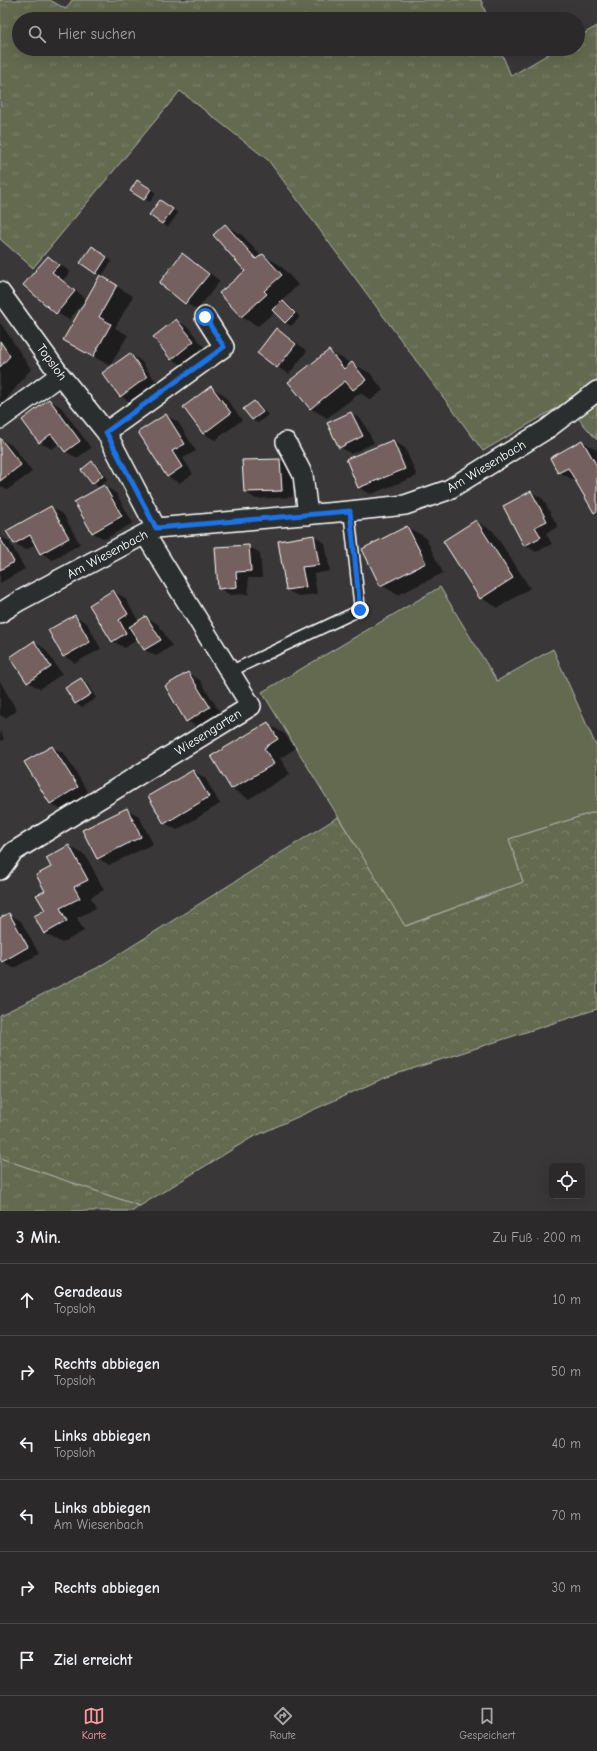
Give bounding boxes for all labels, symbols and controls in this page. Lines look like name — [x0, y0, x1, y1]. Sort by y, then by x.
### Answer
search box — [12, 12, 585, 56]
icon: search — [26, 23, 48, 45]
text: Hier suchen — [58, 25, 136, 43]
route start — [196, 308, 214, 326]
street label: Topsloh — [34, 341, 70, 383]
street label: Am Wiesenbach — [444, 437, 528, 495]
street label: Am Wiesenbach — [64, 526, 150, 582]
route end — [351, 601, 369, 619]
street label: Wiesengarten — [172, 706, 244, 758]
map controls — [549, 1163, 585, 1199]
button: locate — [549, 1163, 585, 1199]
text: 3 Min. — [16, 1228, 61, 1247]
text: Zu Fuß · 200 m — [493, 1230, 581, 1245]
text: Geradeaus — [54, 1283, 122, 1301]
icon: ahead — [16, 1289, 38, 1311]
text: 10 m — [553, 1292, 581, 1307]
text: Topsloh — [54, 1301, 95, 1316]
text: Rechts abbiegen — [54, 1355, 160, 1373]
icon: right — [16, 1361, 38, 1383]
text: 50 m — [551, 1364, 581, 1379]
text: Topsloh — [54, 1373, 95, 1388]
text: Links abbiegen — [54, 1427, 151, 1445]
icon: left — [16, 1433, 38, 1455]
text: 40 m — [552, 1436, 581, 1451]
text: Topsloh — [54, 1445, 95, 1460]
text: Links abbiegen — [54, 1499, 151, 1517]
icon: left — [16, 1505, 38, 1527]
text: 70 m — [552, 1508, 581, 1523]
text: Am Wiesenbach — [54, 1517, 143, 1532]
icon: right — [16, 1577, 38, 1599]
text: Rechts abbiegen — [54, 1579, 160, 1597]
text: 30 m — [551, 1580, 581, 1595]
icon: arrive — [16, 1649, 38, 1671]
text: Ziel erreicht — [54, 1651, 132, 1669]
tab: Karte — [82, 1705, 106, 1742]
tab: Route — [270, 1705, 296, 1742]
tab: Gespeichert — [459, 1705, 515, 1742]

